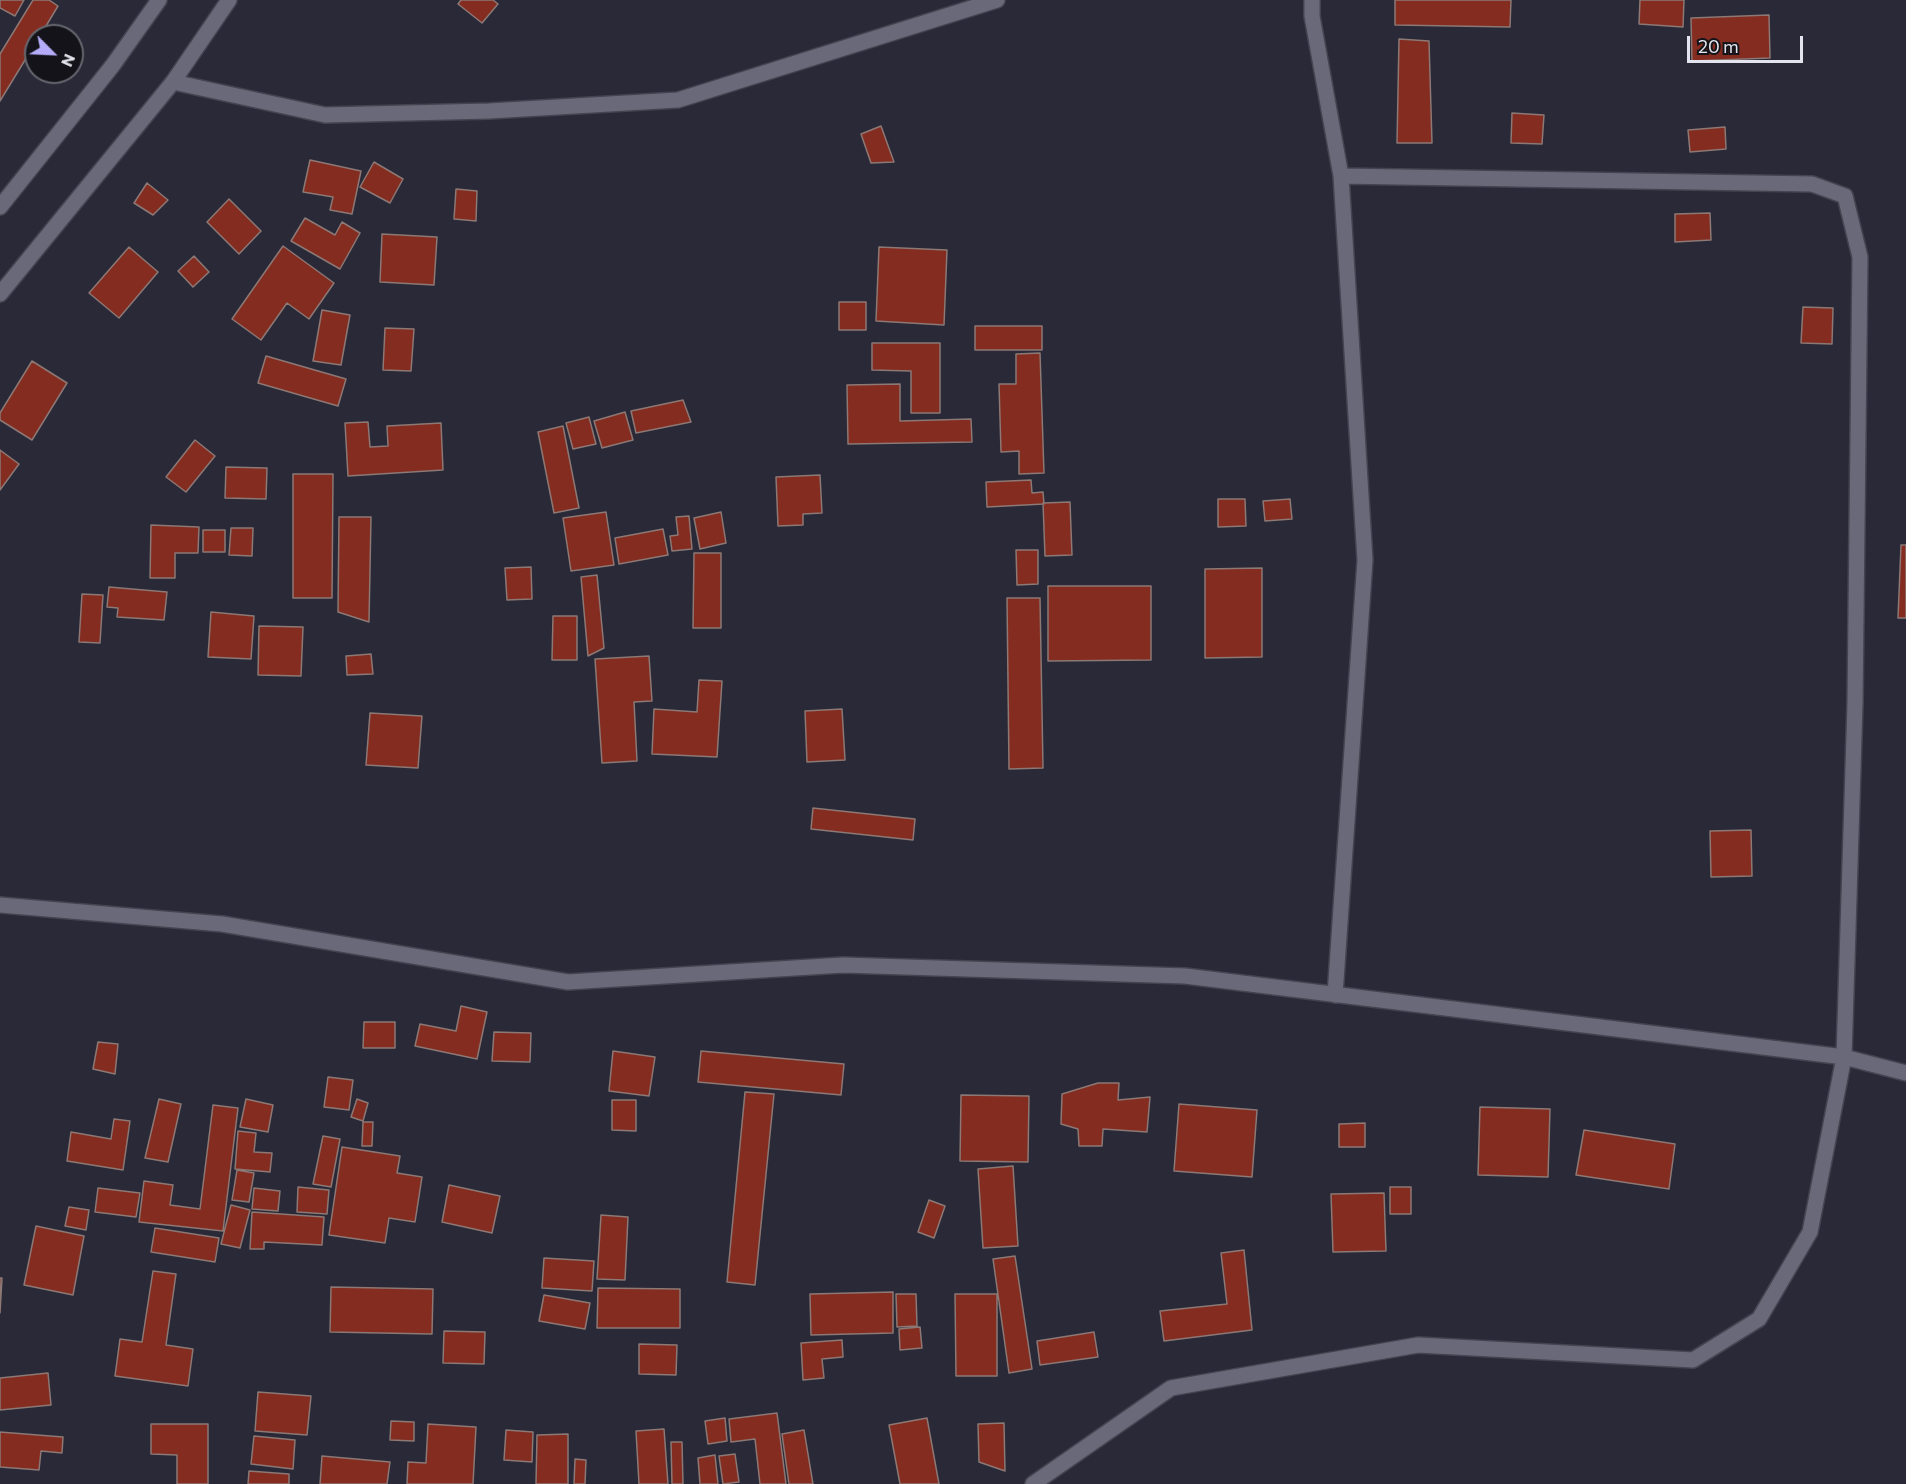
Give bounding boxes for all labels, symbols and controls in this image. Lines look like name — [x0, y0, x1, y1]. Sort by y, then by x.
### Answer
north arrow — [24, 24, 84, 84]
scale bar — [1690, 24, 1806, 62]
text: 20 m — [1698, 35, 1739, 57]
text: N — [58, 51, 80, 70]

